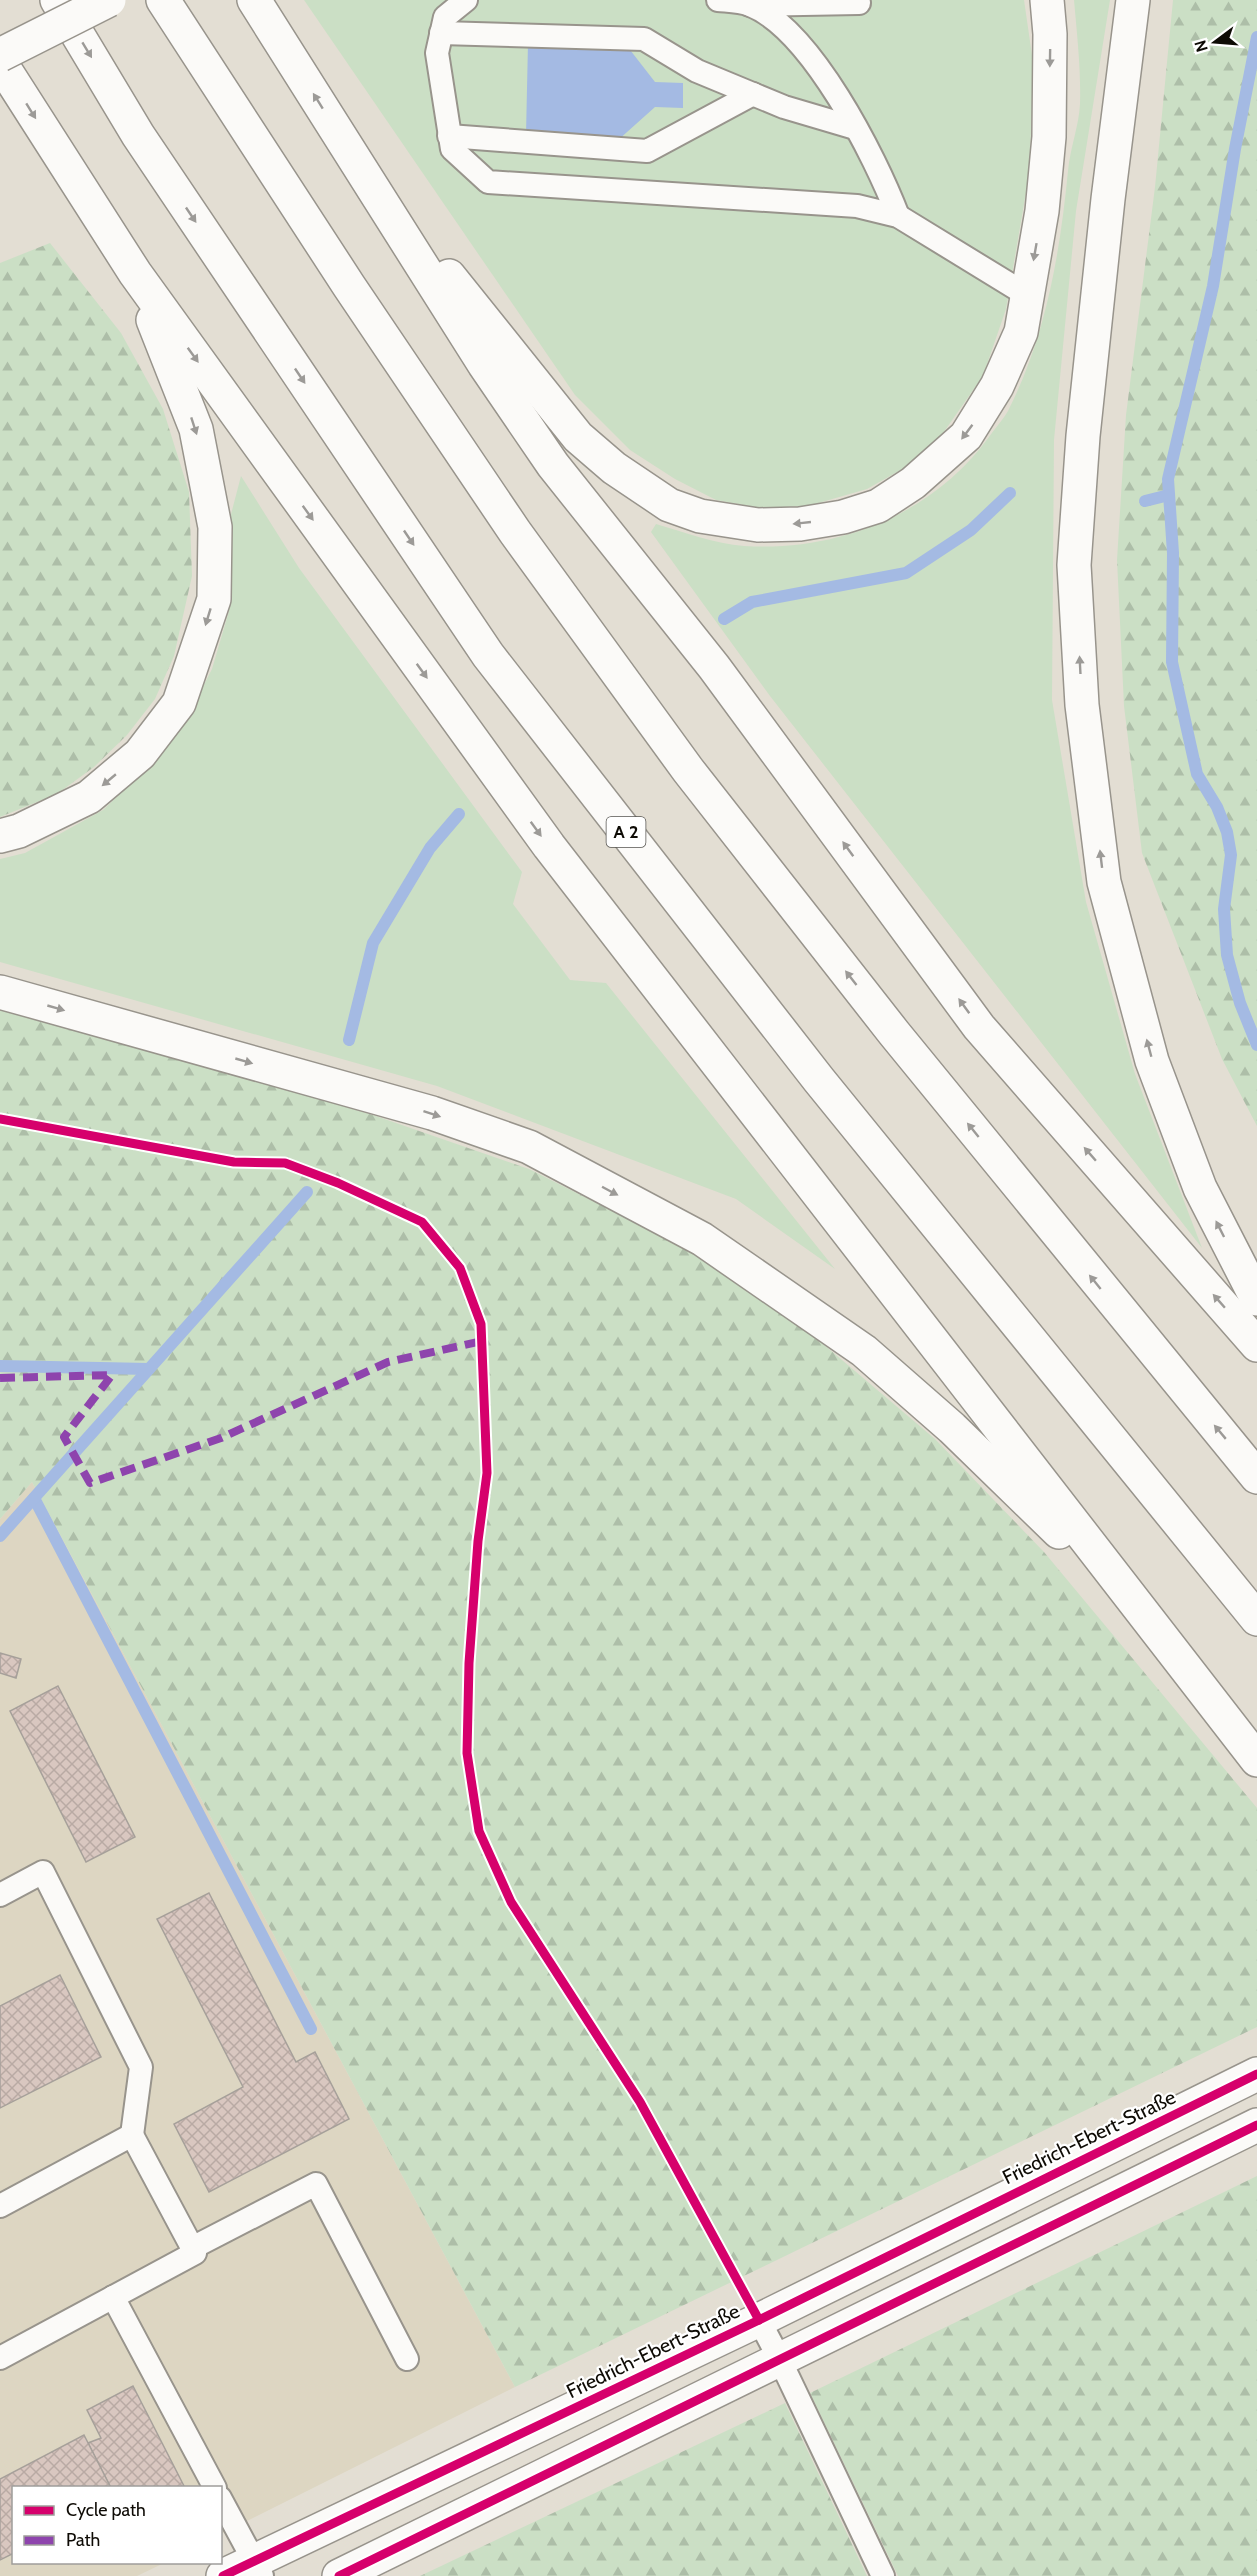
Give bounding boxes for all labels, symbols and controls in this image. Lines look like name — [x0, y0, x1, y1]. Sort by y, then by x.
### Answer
north arrow — [1185, 12, 1245, 72]
text: N — [1190, 38, 1212, 54]
one-way arrow — [81, 42, 92, 58]
one-way arrow — [1045, 49, 1055, 68]
one-way arrow — [312, 93, 323, 110]
one-way arrow — [26, 103, 37, 120]
one-way arrow — [186, 206, 197, 223]
one-way arrow — [1030, 243, 1039, 262]
one-way arrow — [187, 347, 199, 362]
one-way arrow — [295, 368, 306, 385]
one-way arrow — [190, 417, 199, 435]
one-way arrow — [961, 424, 974, 440]
one-way arrow — [302, 504, 314, 520]
one-way arrow — [792, 518, 811, 528]
one-way arrow — [404, 530, 415, 546]
one-way arrow — [203, 608, 213, 626]
one-way arrow — [1075, 656, 1084, 675]
one-way arrow — [416, 662, 428, 678]
one-way arrow — [102, 773, 117, 786]
road number: A 2 — [606, 817, 646, 847]
one-way arrow — [530, 821, 542, 836]
one-way arrow — [842, 841, 854, 857]
one-way arrow — [1096, 849, 1106, 868]
one-way arrow — [845, 970, 858, 986]
one-way arrow — [958, 998, 970, 1014]
one-way arrow — [47, 1004, 65, 1013]
one-way arrow — [1143, 1039, 1153, 1057]
one-way arrow — [235, 1057, 253, 1066]
one-way arrow — [423, 1109, 441, 1119]
one-way arrow — [967, 1123, 979, 1138]
one-way arrow — [1084, 1147, 1097, 1162]
one-way arrow — [602, 1186, 619, 1196]
one-way arrow — [1216, 1220, 1225, 1237]
one-way arrow — [1089, 1274, 1102, 1290]
one-way arrow — [1212, 1293, 1225, 1309]
one-way arrow — [1213, 1424, 1226, 1440]
street label: Friedrich-Ebert-Straße — [998, 2085, 1180, 2189]
street label: Friedrich-Ebert-Straße — [562, 2299, 744, 2403]
legend — [12, 2486, 222, 2564]
text: Cycle path — [66, 2499, 146, 2521]
text: Path — [66, 2529, 100, 2551]

